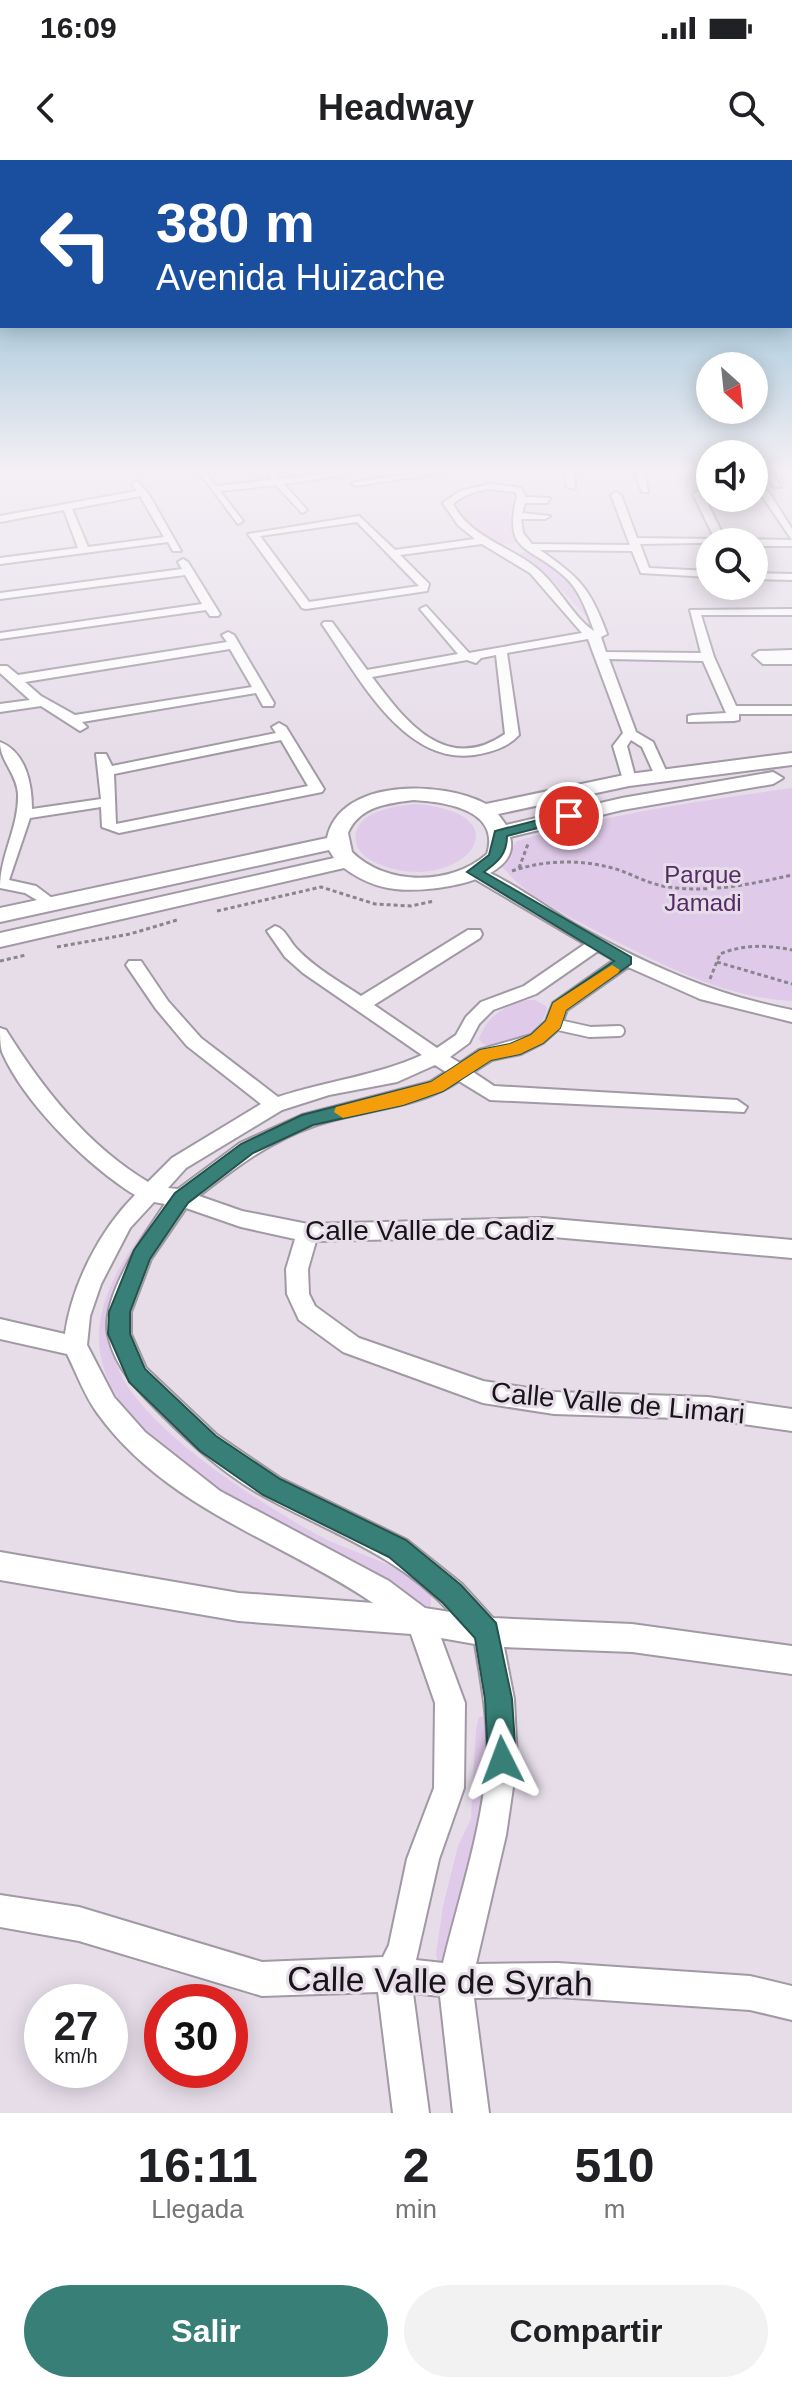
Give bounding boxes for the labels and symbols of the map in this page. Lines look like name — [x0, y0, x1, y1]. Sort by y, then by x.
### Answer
north arrow — [696, 352, 768, 424]
pin — [535, 782, 603, 850]
park label: Parque Jamadi — [664, 861, 742, 916]
street label: Calle Valle de Cadiz — [305, 1215, 555, 1246]
street label: Calle Valle de Limari — [490, 1376, 746, 1430]
position arrow — [460, 1718, 544, 1802]
street label: Calle Valle de Syrah — [287, 1959, 593, 2003]
speed limit sign: 30 — [144, 1984, 248, 2088]

